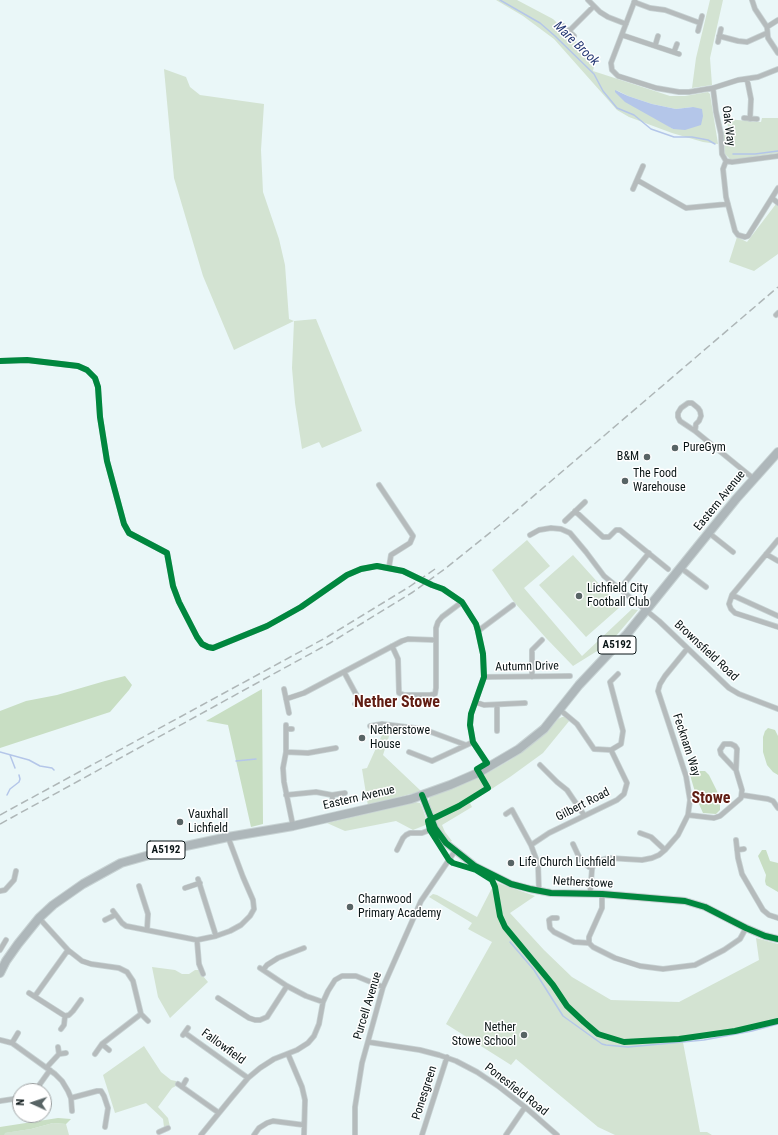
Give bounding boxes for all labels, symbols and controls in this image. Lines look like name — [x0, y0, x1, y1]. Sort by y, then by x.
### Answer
water label: Mare Brook — [550, 19, 602, 69]
street label: Oak Way — [718, 105, 738, 147]
place label: PureGym — [683, 441, 726, 455]
marker: PureGym — [670, 443, 680, 453]
place label: B&M — [617, 450, 639, 464]
marker: B&M — [642, 452, 652, 462]
place label: The Food Warehouse — [633, 467, 686, 495]
street label: Eastern Avenue — [691, 468, 749, 534]
marker: The Food Warehouse — [620, 476, 630, 486]
place label: Lichfield City Football Club — [587, 582, 649, 610]
marker: Lichfield City Football Club — [574, 591, 584, 601]
street label: Brownsfield Road — [671, 618, 741, 684]
road number: A5192 — [598, 636, 636, 654]
street label: Autumn Drive — [495, 659, 559, 675]
district label: Nether Stowe — [354, 693, 440, 713]
street label: Fecknam Way — [669, 712, 703, 778]
place label: Netherstowe House — [370, 724, 430, 752]
marker: Netherstowe House — [357, 733, 367, 743]
street label: Eastern Avenue — [322, 783, 396, 813]
street label: Gilbert Road — [554, 785, 612, 825]
district label: Stowe — [691, 789, 731, 809]
place label: Vauxhall Lichfield — [188, 808, 228, 836]
marker: Vauxhall Lichfield — [175, 817, 185, 827]
road number: A5192 — [147, 841, 185, 859]
place label: Life Church Lichfield — [519, 856, 616, 870]
marker: Life Church Lichfield — [506, 858, 516, 868]
street label: Netherstowe — [553, 874, 613, 892]
place label: Charnwood Primary Academy — [358, 893, 441, 921]
marker: Charnwood Primary Academy — [345, 902, 355, 912]
street label: Purcell Avenue — [351, 970, 385, 1042]
place label: Nether Stowe School — [452, 1021, 516, 1049]
street label: Fallowfield — [198, 1026, 248, 1068]
marker: Nether Stowe School — [519, 1030, 529, 1040]
street label: Ponesfield Road — [481, 1061, 551, 1119]
street label: Ponesgreen — [409, 1064, 441, 1122]
north arrow — [12, 1083, 52, 1123]
text: N — [14, 1099, 27, 1106]

